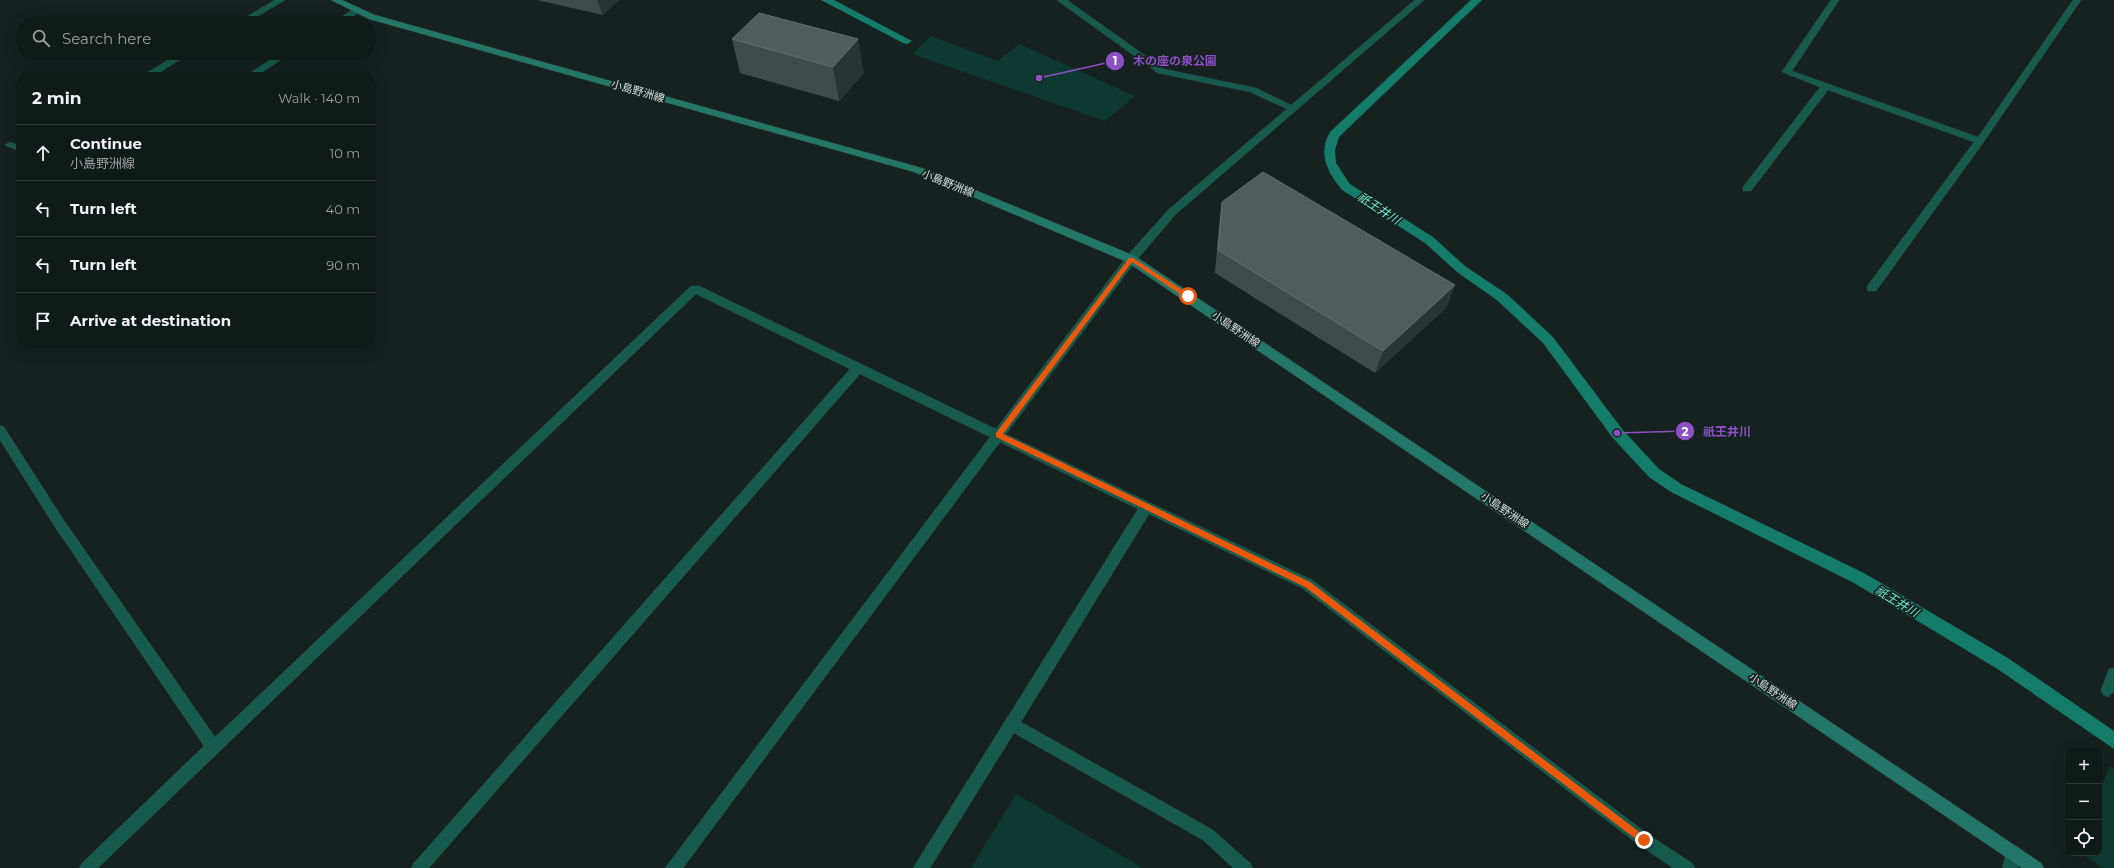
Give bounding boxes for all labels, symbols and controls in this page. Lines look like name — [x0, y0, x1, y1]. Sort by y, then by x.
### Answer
search box — [16, 16, 376, 60]
icon: search — [30, 27, 52, 49]
text: Search here — [62, 29, 151, 48]
callout: 木の座の泉公園 — [1105, 49, 1225, 73]
text: 1 — [1113, 53, 1117, 68]
text: 木の座の泉公園 — [1133, 53, 1217, 68]
street label: 小島野洲線 — [610, 77, 666, 105]
text: 2 min — [32, 88, 82, 108]
text: Walk · 140 m — [278, 90, 360, 106]
text: Continue — [70, 134, 142, 153]
icon: ahead — [32, 142, 54, 164]
text: 10 m — [330, 145, 360, 161]
text: 小島野洲線 — [70, 155, 135, 171]
street label: 小島野洲線 — [920, 166, 976, 200]
water label: 祇王井川 — [1355, 189, 1405, 228]
icon: left — [32, 198, 54, 220]
text: Turn left — [70, 199, 137, 218]
text: 40 m — [326, 201, 360, 217]
icon: left — [32, 254, 54, 276]
text: Turn left — [70, 255, 137, 274]
text: 90 m — [326, 257, 360, 273]
route start — [1179, 287, 1197, 305]
street label: 小島野洲線 — [1209, 308, 1263, 350]
icon: arrive — [32, 310, 54, 332]
text: Arrive at destination — [70, 311, 231, 330]
callout: 祇王井川 — [1675, 419, 1759, 443]
text: 2 — [1681, 424, 1689, 439]
text: 祇王井川 — [1703, 424, 1751, 439]
street label: 小島野洲線 — [1478, 489, 1532, 531]
water label: 祇王井川 — [1873, 582, 1923, 621]
street label: 小島野洲線 — [1746, 670, 1800, 712]
map controls — [2066, 748, 2102, 856]
button: + — [2066, 748, 2102, 784]
button: − — [2066, 784, 2102, 820]
button: locate — [2066, 820, 2102, 856]
route end — [1635, 831, 1653, 849]

